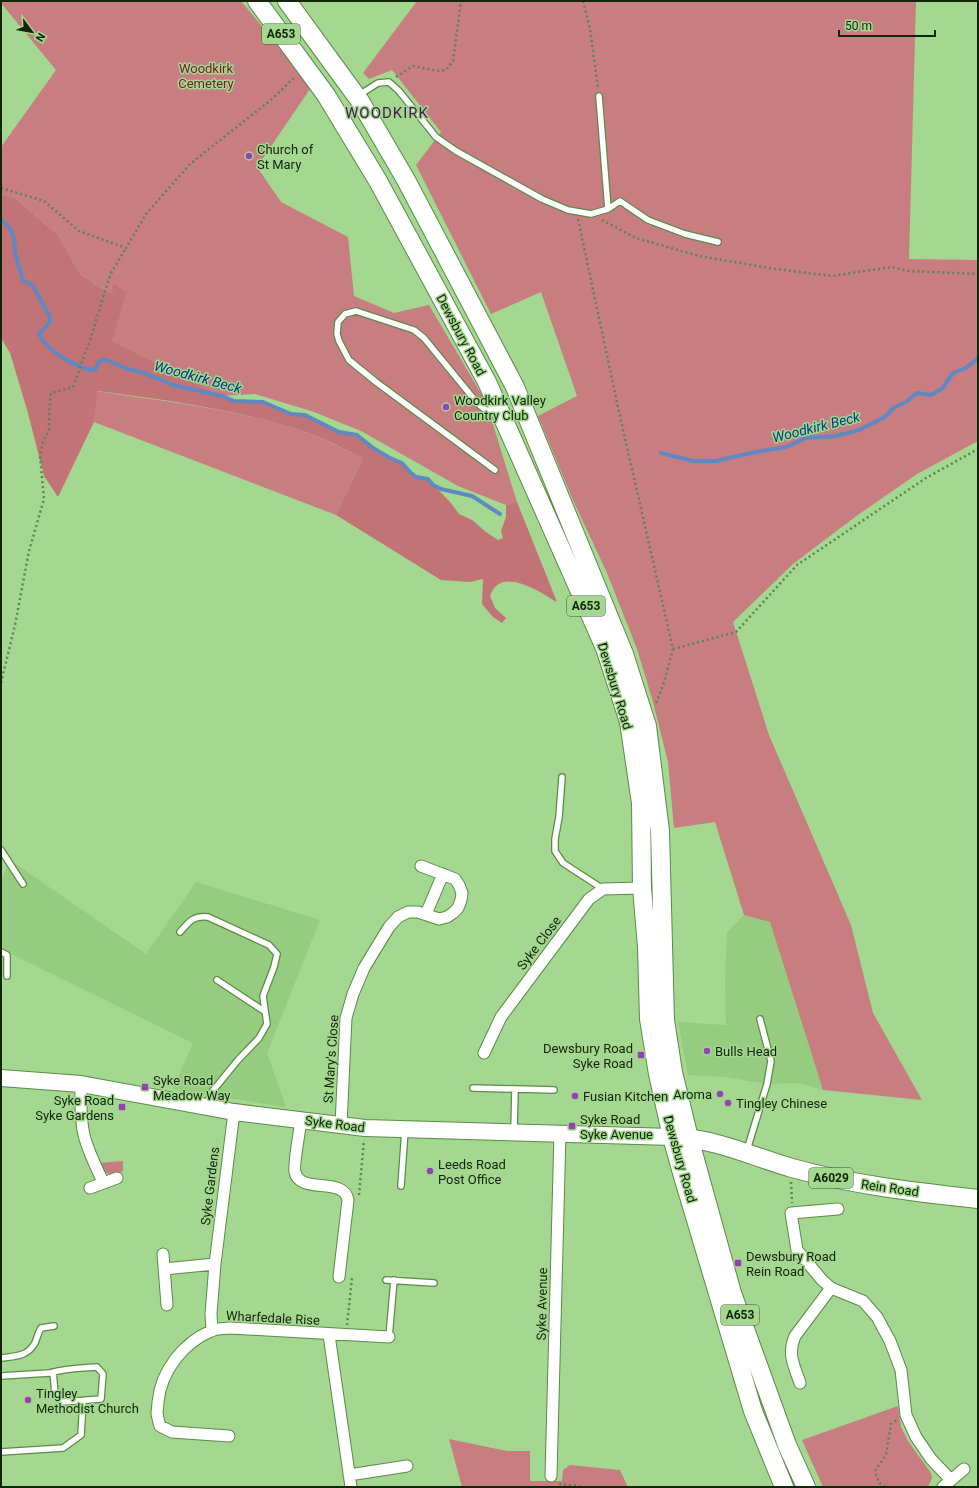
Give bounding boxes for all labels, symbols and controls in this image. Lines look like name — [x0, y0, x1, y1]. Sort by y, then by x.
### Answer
north arrow — [12, 12, 52, 52]
scale bar — [839, 12, 935, 38]
text: 50 m — [845, 19, 872, 33]
road number: A653 — [262, 24, 300, 44]
text: N — [32, 30, 48, 44]
park label: Woodkirk Cemetery — [178, 61, 234, 91]
district label: WOODKIRK — [345, 104, 429, 122]
place label: Church of St Mary — [257, 142, 314, 172]
marker: Church of St Mary — [244, 151, 254, 161]
street label: Dewsbury Road — [433, 292, 489, 378]
water label: Woodkirk Beck — [153, 358, 244, 397]
place label: Woodkirk Valley Country Club — [454, 393, 546, 423]
marker: Woodkirk Valley Country Club — [441, 402, 451, 412]
water label: Woodkirk Beck — [771, 408, 863, 446]
road number: A653 — [567, 596, 605, 616]
street label: Dewsbury Road — [595, 641, 635, 731]
street label: Syke Close — [514, 913, 564, 973]
street label: St Mary's Close — [320, 1014, 342, 1104]
place label: Dewsbury Road Syke Road — [543, 1041, 633, 1071]
place label: Bulls Head — [715, 1044, 777, 1059]
marker: Bulls Head — [702, 1046, 712, 1056]
marker: Dewsbury Road Syke Road — [636, 1050, 646, 1060]
place label: Syke Road Meadow Way — [153, 1073, 231, 1103]
marker: Syke Road Meadow Way — [140, 1082, 150, 1092]
place label: Aroma — [673, 1087, 712, 1102]
place label: Fusian Kitchen — [583, 1089, 668, 1104]
marker: Aroma — [715, 1089, 725, 1099]
marker: Fusian Kitchen — [570, 1091, 580, 1101]
place label: Syke Road Syke Gardens — [35, 1093, 114, 1123]
place label: Tingley Chinese — [736, 1096, 827, 1111]
marker: Tingley Chinese — [723, 1098, 733, 1108]
marker: Syke Road Syke Gardens — [117, 1102, 127, 1112]
place label: Syke Road Syke Avenue — [580, 1112, 653, 1142]
street label: Syke Road — [304, 1113, 366, 1135]
street label: Dewsbury Road — [660, 1114, 700, 1204]
marker: Syke Road Syke Avenue — [567, 1121, 577, 1131]
street label: Syke Gardens — [198, 1146, 222, 1226]
place label: Leeds Road Post Office — [438, 1157, 506, 1187]
marker: Leeds Road Post Office — [425, 1166, 435, 1176]
road number: A6029 — [809, 1168, 853, 1188]
street label: Rein Road — [860, 1177, 920, 1199]
place label: Dewsbury Road Rein Road — [746, 1249, 836, 1279]
marker: Dewsbury Road Rein Road — [733, 1258, 743, 1268]
street label: Syke Avenue — [534, 1267, 550, 1341]
road number: A653 — [721, 1305, 759, 1325]
street label: Wharfedale Rise — [226, 1308, 320, 1328]
place label: Tingley Methodist Church — [36, 1386, 139, 1416]
marker: Tingley Methodist Church — [23, 1395, 33, 1405]

